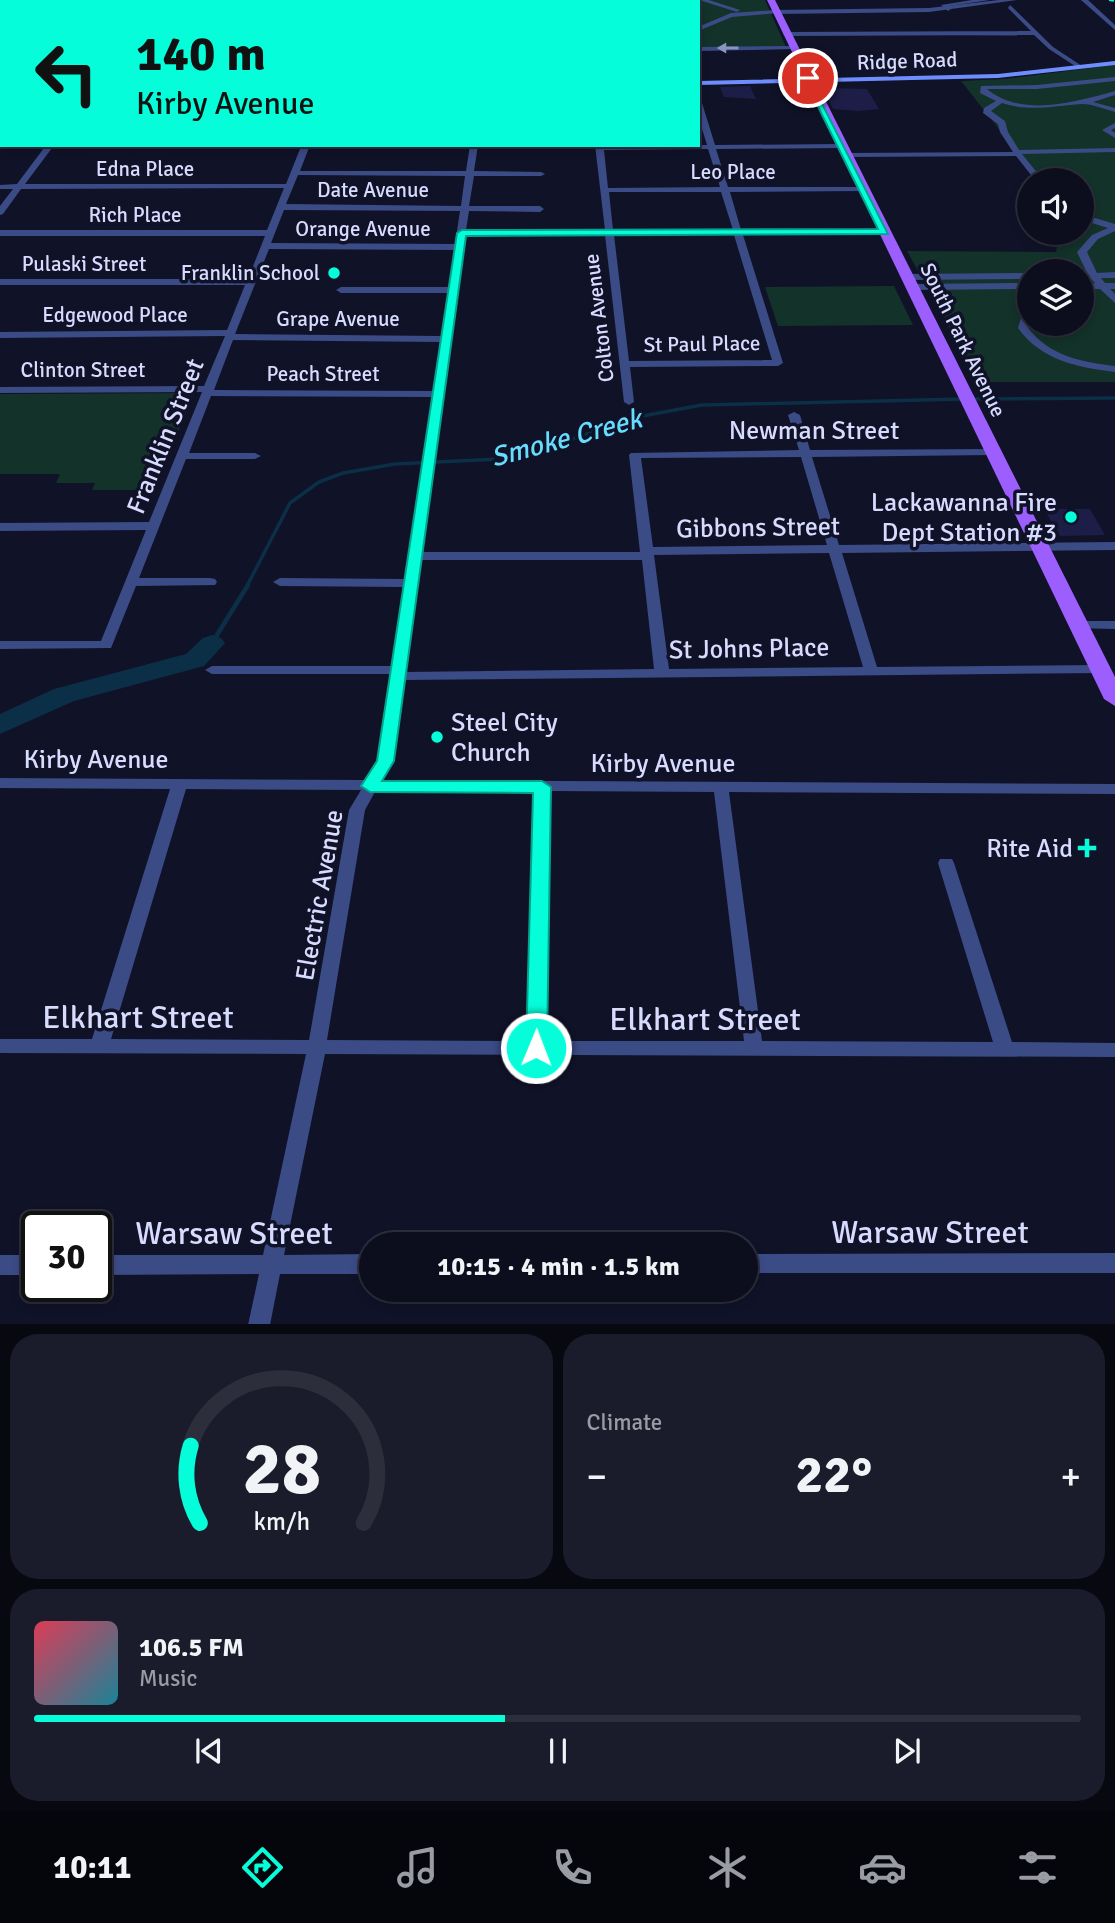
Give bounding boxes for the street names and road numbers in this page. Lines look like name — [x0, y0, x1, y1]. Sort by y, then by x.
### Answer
street label: Ridge Road — [856, 46, 958, 76]
street label: Edna Place — [96, 156, 194, 182]
street label: Leo Place — [690, 159, 776, 185]
street label: Date Avenue — [317, 177, 429, 203]
street label: Rich Place — [88, 202, 182, 228]
street label: Orange Avenue — [295, 216, 431, 242]
street label: Pulaski Street — [22, 251, 146, 277]
street label: Colton Avenue — [578, 252, 620, 384]
street label: South Park Avenue — [914, 259, 1012, 421]
street label: Edgewood Place — [42, 302, 188, 328]
street label: Grape Avenue — [276, 306, 400, 332]
street label: St Paul Place — [643, 330, 761, 358]
street label: Franklin Street — [120, 354, 212, 519]
street label: Clinton Street — [21, 357, 145, 383]
street label: Peach Street — [266, 361, 380, 387]
street label: Newman Street — [729, 415, 899, 447]
street label: Gibbons Street — [676, 511, 840, 545]
street label: St Johns Place — [668, 632, 830, 666]
street label: Kirby Avenue — [23, 744, 169, 776]
street label: Kirby Avenue — [590, 748, 736, 780]
street label: Electric Avenue — [289, 807, 351, 983]
street label: Elkhart Street — [42, 998, 234, 1037]
street label: Elkhart Street — [609, 1000, 801, 1039]
street label: Warsaw Street — [831, 1213, 1029, 1252]
street label: Warsaw Street — [135, 1214, 333, 1253]

